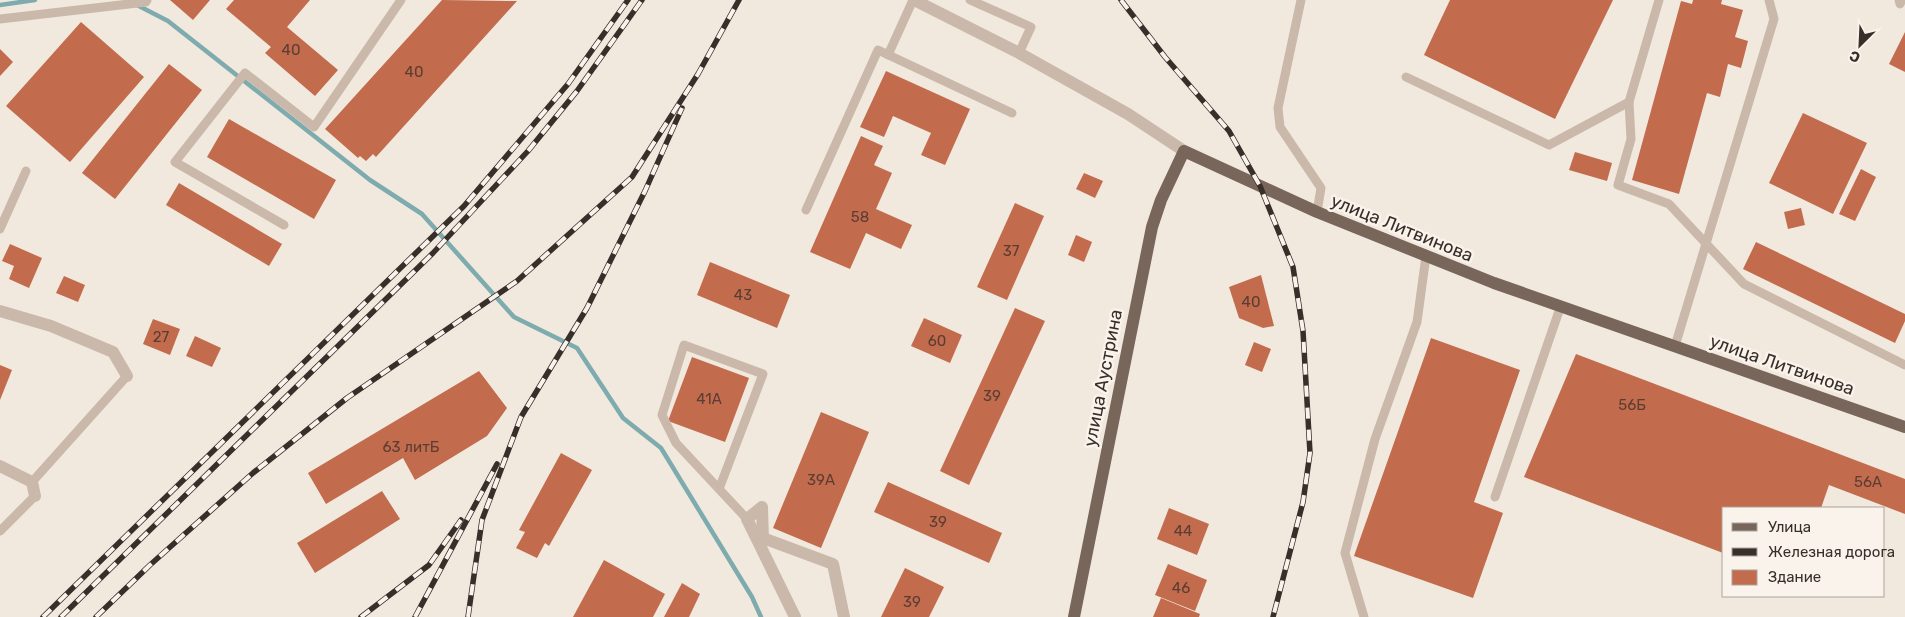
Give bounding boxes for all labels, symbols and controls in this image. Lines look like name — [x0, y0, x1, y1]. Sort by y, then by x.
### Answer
north arrow — [1835, 20, 1885, 70]
house number: 40 — [282, 41, 300, 59]
text: С — [1847, 47, 1863, 66]
house number: 40 — [405, 63, 423, 81]
street label: улица Литвинова — [1328, 189, 1476, 267]
house number: 58 — [851, 208, 869, 226]
house number: 37 — [1003, 242, 1020, 260]
house number: 43 — [734, 286, 752, 304]
house number: 40 — [1242, 293, 1260, 311]
street label: улица Аустрина — [1079, 307, 1127, 449]
house number: 27 — [153, 328, 170, 346]
street label: улица Литвинова — [1707, 330, 1857, 400]
house number: 60 — [928, 332, 946, 350]
house number: 39 — [983, 387, 1001, 405]
house number: 41А — [696, 390, 722, 408]
house number: 56Б — [1618, 396, 1646, 414]
house number: 63 литБ — [383, 438, 440, 456]
house number: 39А — [807, 471, 835, 489]
house number: 56А — [1854, 473, 1882, 491]
legend — [1722, 507, 1885, 597]
house number: 39 — [929, 513, 947, 531]
text: Улица — [1768, 518, 1811, 536]
house number: 44 — [1174, 522, 1192, 540]
text: Железная дорога — [1768, 543, 1895, 561]
text: Здание — [1768, 568, 1821, 586]
house number: 46 — [1172, 579, 1190, 597]
house number: 39 — [903, 593, 921, 611]

